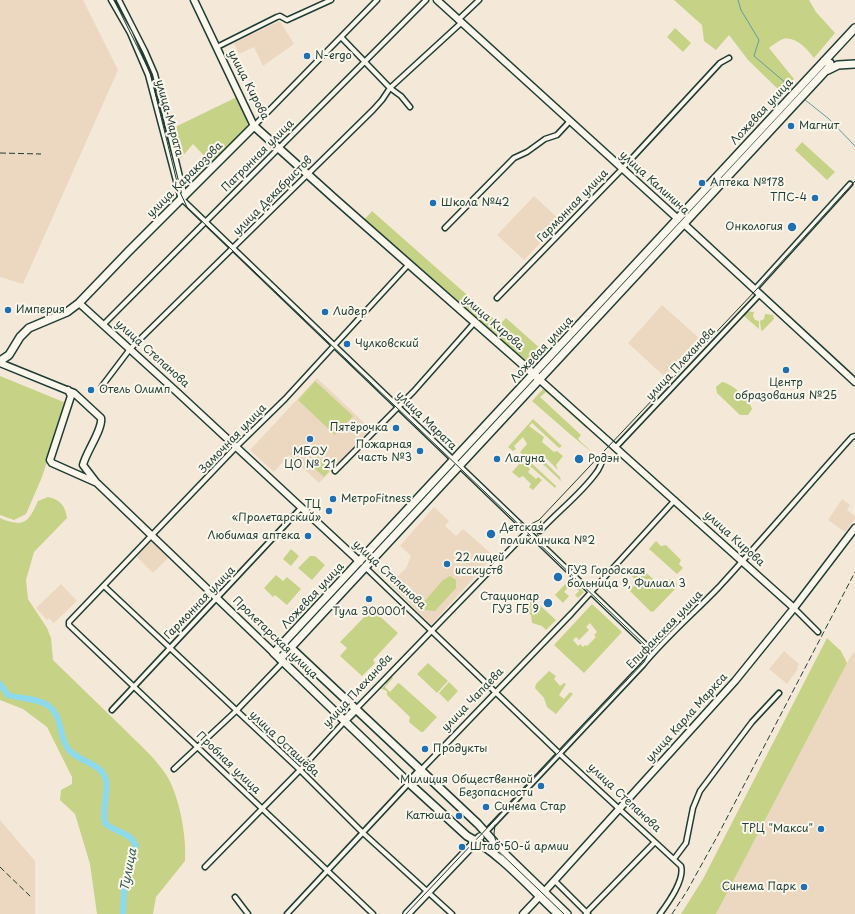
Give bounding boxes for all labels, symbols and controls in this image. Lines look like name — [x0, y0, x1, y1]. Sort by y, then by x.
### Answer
street label: улица Кирова — [225, 48, 271, 122]
place label: N-ergo — [315, 49, 352, 63]
marker: N-ergo — [302, 51, 312, 61]
street label: Ложевая улица — [728, 76, 796, 148]
street label: улица Марата — [152, 78, 186, 158]
street label: Патронная улица — [219, 117, 297, 195]
place label: Магнит — [799, 119, 839, 133]
marker: Магнит — [786, 121, 796, 131]
street label: улица Каракозова — [144, 139, 226, 221]
street label: улица Калинина — [616, 148, 692, 218]
street label: улица Декабристов — [231, 154, 315, 238]
street label: Гармонная улица — [535, 167, 611, 245]
place label: Аптека №178 — [710, 176, 784, 190]
marker: Аптека №178 — [697, 178, 707, 188]
place label: ТПС-4 — [770, 191, 807, 205]
marker: ТПС-4 — [810, 193, 820, 203]
place label: Школа №42 — [441, 196, 510, 210]
marker: Школа №42 — [428, 198, 438, 208]
place label: Онкология — [725, 220, 783, 234]
marker: Онкология — [786, 221, 798, 233]
street label: улица Кирова — [460, 293, 526, 353]
place label: Империя — [16, 303, 65, 317]
marker: Империя — [3, 305, 13, 315]
place label: Лидер — [333, 305, 367, 319]
marker: Лидер — [320, 307, 330, 317]
street label: Ложевая улица — [508, 314, 576, 386]
street label: улица Степанова — [112, 317, 192, 391]
street label: улица Плеханова — [644, 325, 718, 403]
place label: Чулковский — [355, 337, 419, 351]
marker: Чулковский — [342, 339, 352, 349]
marker: Центр образования №25 — [781, 365, 791, 375]
place label: Центр образования №25 — [735, 376, 837, 402]
place label: Отель Олимп — [99, 383, 170, 397]
marker: Отель Олимп — [86, 385, 96, 395]
street label: улица Марата — [393, 389, 459, 453]
street label: Замочная улица — [197, 402, 269, 476]
place label: Пятёрочка — [330, 421, 388, 435]
marker: Пятёрочка — [391, 423, 401, 433]
marker: МБОУ ЦО № 21 — [305, 434, 315, 444]
place label: Пожарная часть №3 — [356, 438, 412, 464]
place label: МБОУ ЦО № 21 — [284, 445, 336, 471]
marker: Пожарная часть №3 — [415, 446, 425, 456]
place label: Лагуна — [505, 452, 545, 466]
place label: Родэн — [588, 452, 620, 466]
marker: Родэн — [573, 453, 585, 465]
marker: Лагуна — [492, 454, 502, 464]
place label: МетроFitness — [341, 492, 411, 506]
marker: МетроFitness — [328, 494, 338, 504]
place label: ТЦ «Пролетарский» — [232, 498, 321, 524]
marker: ТЦ «Пролетарский» — [324, 506, 334, 516]
street label: улица Кирова — [701, 508, 767, 570]
place label: Детская поликлиника №2 — [500, 521, 595, 547]
marker: Детская поликлиника №2 — [485, 528, 497, 540]
place label: Любимая аптека — [207, 529, 300, 543]
marker: Любимая аптека — [303, 531, 313, 541]
street label: улица Степанова — [350, 538, 428, 612]
place label: 22 лицей исскуств — [455, 551, 505, 577]
marker: 22 лицей исскуств — [442, 559, 452, 569]
street label: Ложевая улица — [279, 560, 347, 632]
street label: Гармонная улица — [162, 564, 238, 642]
place label: ГУЗ Городская больница 9, Филиал 3 — [567, 564, 686, 590]
marker: ГУЗ Городская больница 9, Филиал 3 — [552, 571, 564, 583]
street label: Епифанская улица — [624, 588, 706, 672]
place label: Стационар ГУЗ ГБ 9 — [480, 590, 539, 616]
street label: Пролетарская улица — [230, 594, 320, 682]
marker: Тула 300001 — [364, 594, 374, 604]
marker: Стационар ГУЗ ГБ 9 — [542, 597, 554, 609]
place label: Тула 300001 — [332, 605, 406, 619]
street label: улица Плеханова — [321, 652, 395, 730]
street label: улица Чапаева — [439, 665, 507, 735]
street label: улица Карла Маркса — [644, 671, 730, 765]
street label: улица Осташёва — [246, 708, 322, 780]
street label: Пробная улица — [193, 729, 263, 797]
place label: Продукты — [433, 742, 487, 756]
marker: Продукты — [420, 744, 430, 754]
street label: улица Степанова — [585, 761, 663, 835]
place label: Милиция Общественной Безопасности — [400, 773, 533, 799]
marker: Милиция Общественной Безопасности — [536, 781, 546, 791]
place label: Синема Стар — [494, 800, 566, 814]
marker: Синема Стар — [481, 802, 491, 812]
place label: Катюша — [406, 809, 451, 823]
marker: Катюша — [454, 811, 464, 821]
place label: ТРЦ "Макси" — [742, 822, 813, 836]
marker: ТРЦ "Макси" — [816, 824, 826, 834]
place label: Штаб 50-й армии — [470, 840, 569, 854]
marker: Штаб 50-й армии — [457, 842, 467, 852]
water label: Тулица — [118, 848, 140, 892]
place label: Синема Парк — [722, 880, 796, 894]
marker: Синема Парк — [799, 882, 809, 892]

